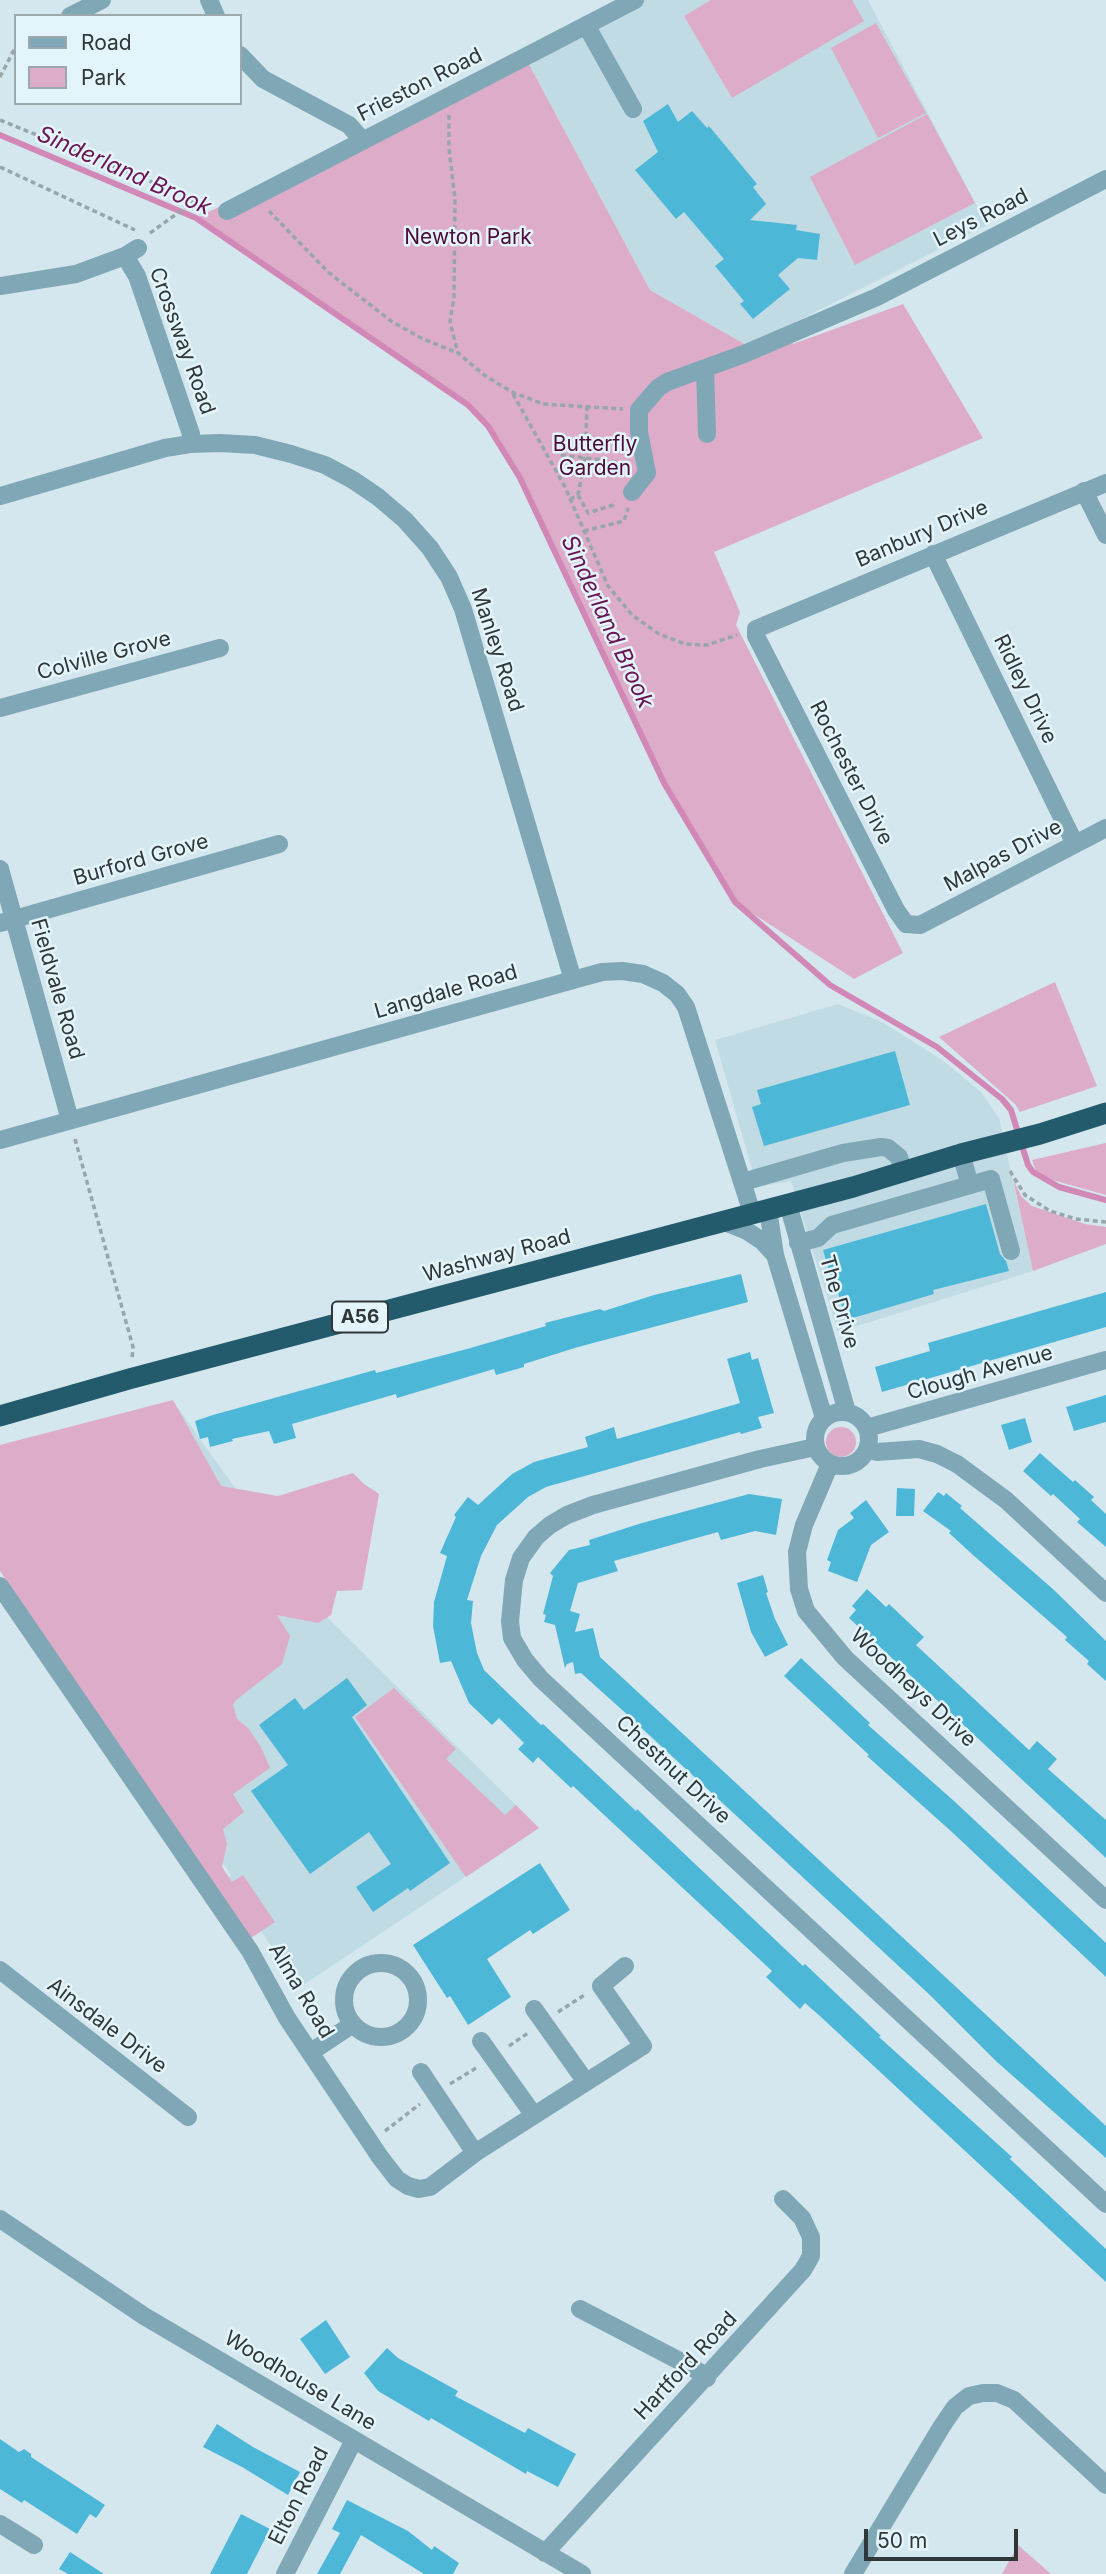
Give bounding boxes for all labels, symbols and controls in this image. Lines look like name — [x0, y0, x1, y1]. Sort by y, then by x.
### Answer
legend — [14, 14, 242, 105]
text: Road — [81, 30, 132, 55]
street label: Frieston Road — [353, 43, 487, 127]
text: Park — [81, 65, 126, 90]
water label: Sinderland Brook — [33, 120, 215, 222]
street label: Leys Road — [929, 183, 1033, 253]
park label: Newton Park — [404, 225, 532, 251]
street label: Crossway Road — [144, 264, 220, 418]
park label: Butterfly Garden — [553, 432, 637, 482]
street label: Banbury Drive — [852, 495, 992, 573]
water label: Sinderland Brook — [555, 531, 659, 713]
street label: Manley Road — [465, 585, 529, 715]
street label: Colville Grove — [34, 626, 174, 686]
street label: Ridley Drive — [988, 630, 1062, 748]
street label: Rochester Drive — [804, 697, 898, 849]
street label: Malpas Drive — [940, 814, 1066, 898]
street label: Burford Grove — [70, 829, 212, 891]
street label: Fieldvale Road — [25, 916, 89, 1062]
street label: Langdale Road — [372, 960, 520, 1024]
street label: Washway Road — [420, 1224, 574, 1288]
street label: The Drive — [814, 1252, 864, 1352]
road number: A56 — [332, 1302, 388, 1332]
street label: Clough Avenue — [904, 1340, 1056, 1406]
street label: Woodheys Drive — [845, 1623, 981, 1753]
street label: Chestnut Drive — [610, 1710, 736, 1830]
street label: Alma Road — [263, 1939, 339, 2043]
street label: Ainsdale Drive — [42, 1973, 172, 2079]
street label: Hartford Road — [629, 2307, 743, 2425]
street label: Woodhouse Lane — [220, 2326, 380, 2436]
street label: Elton Road — [264, 2443, 334, 2549]
scale bar — [868, 2514, 1022, 2558]
text: 50 m — [877, 2528, 927, 2553]

